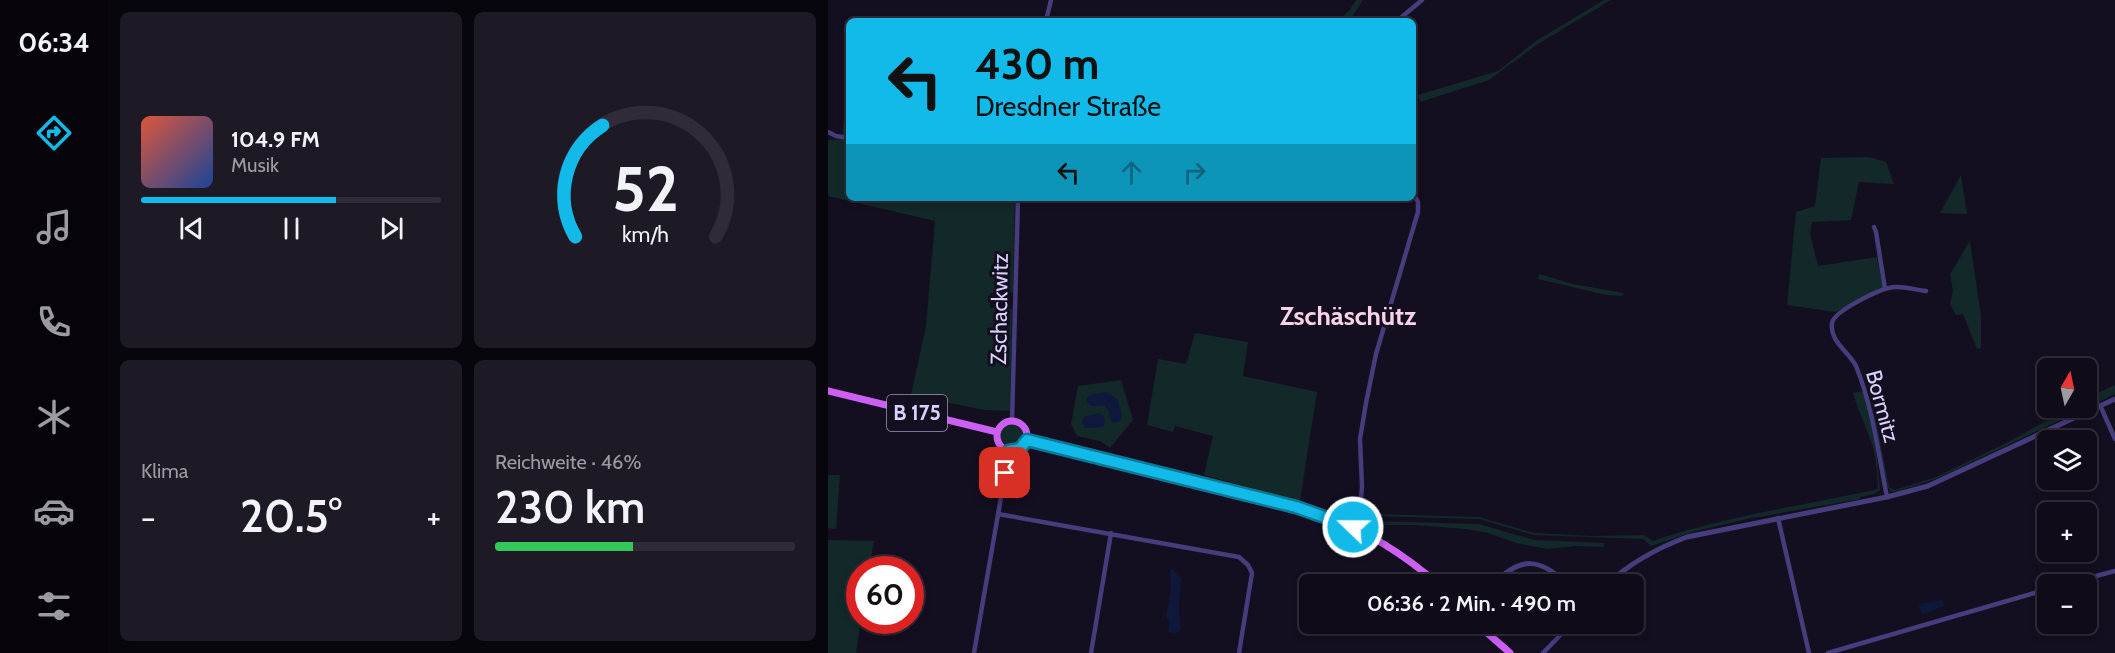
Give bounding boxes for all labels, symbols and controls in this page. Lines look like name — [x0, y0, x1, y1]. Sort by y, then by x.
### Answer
text: 06:34 — [18, 26, 90, 59]
text: 430 m — [975, 38, 1099, 90]
icon: left — [876, 42, 954, 120]
text: Dresdner Straße — [975, 90, 1161, 123]
icon: directions — [33, 112, 75, 154]
text: 104.9 FM — [231, 126, 320, 153]
text: 52 — [612, 151, 678, 227]
text: Musik — [231, 153, 279, 177]
icon: left — [1052, 156, 1085, 189]
icon: ahead — [1115, 156, 1148, 189]
icon: right — [1178, 156, 1211, 189]
icon: music — [33, 206, 75, 248]
icon: previous — [175, 212, 208, 245]
icon: pause — [275, 212, 308, 245]
icon: next — [375, 212, 408, 245]
text: km/h — [622, 222, 668, 248]
street label: Zschackwitz — [985, 253, 1014, 365]
district label: Zschäschütz — [1280, 300, 1416, 332]
icon: phone — [33, 301, 75, 343]
north arrow — [2037, 358, 2097, 418]
map controls — [2037, 358, 2097, 634]
street label: Bormitz — [1860, 367, 1905, 445]
road number: B 175 — [887, 395, 947, 431]
icon: climate — [33, 396, 75, 438]
button: layers — [2037, 430, 2097, 490]
pin — [979, 447, 1030, 498]
text: Reichweite · 46% — [495, 450, 641, 474]
icon: arrive — [988, 456, 1021, 489]
text: Klima — [141, 459, 188, 483]
text: 230 km — [495, 480, 645, 534]
text: 20.5° — [240, 489, 342, 543]
icon: car — [33, 490, 75, 532]
position arrow — [1321, 495, 1385, 559]
text: − — [141, 497, 156, 537]
text: + — [426, 497, 441, 537]
button: + — [2037, 502, 2097, 562]
speed limit sign: 60 — [846, 556, 924, 634]
button: − — [2037, 574, 2097, 634]
icon: filters — [33, 585, 75, 627]
text: 06:36 · 2 Min. · 490 m — [1367, 590, 1576, 617]

